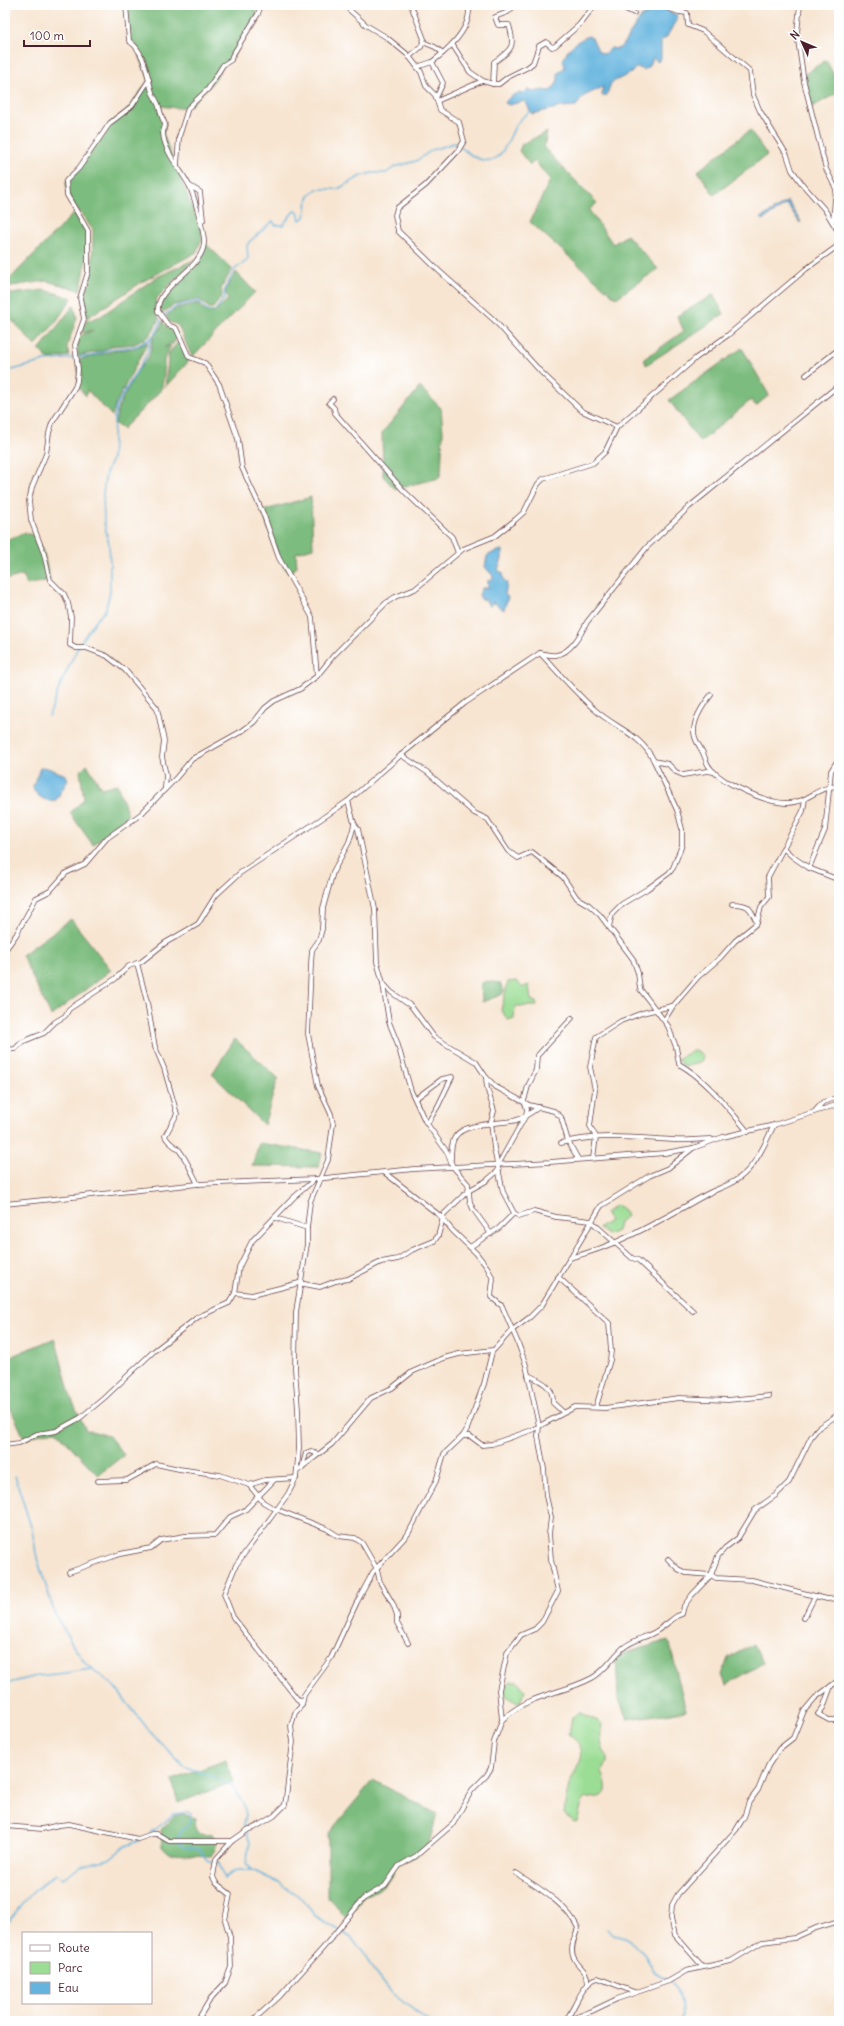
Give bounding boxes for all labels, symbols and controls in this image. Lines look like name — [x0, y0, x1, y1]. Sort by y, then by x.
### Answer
scale bar — [24, 22, 90, 48]
north arrow — [782, 22, 822, 62]
text: N — [787, 27, 802, 43]
text: 100 m — [30, 28, 64, 43]
legend — [22, 1932, 152, 2004]
text: Route — [58, 1940, 90, 1955]
text: Parc — [58, 1960, 83, 1975]
text: Eau — [58, 1980, 79, 1995]

